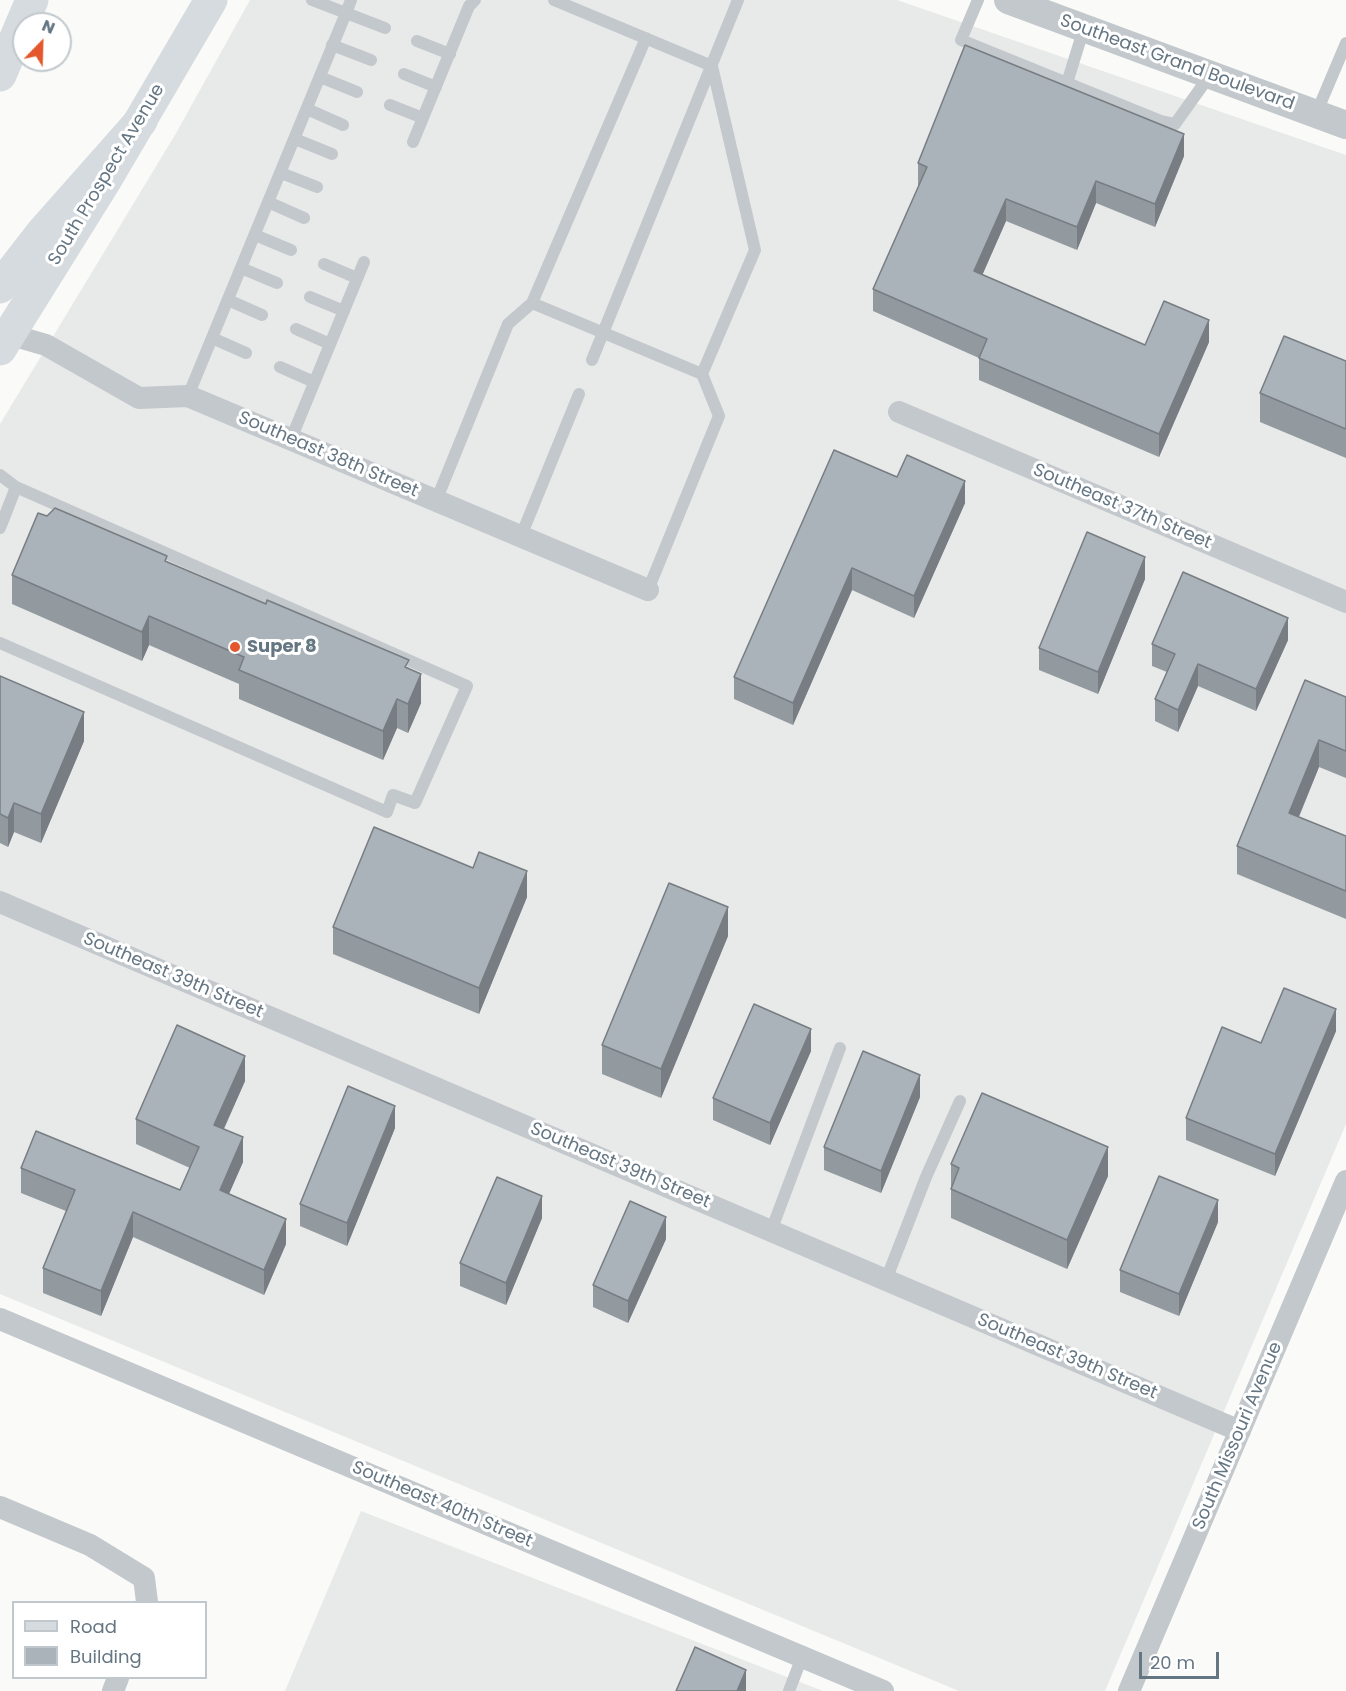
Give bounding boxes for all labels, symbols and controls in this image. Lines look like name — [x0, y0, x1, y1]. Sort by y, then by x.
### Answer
street label: Southeast Grand Boulevard — [1057, 10, 1297, 116]
north arrow — [12, 12, 72, 72]
text: N — [38, 14, 58, 40]
street label: South Prospect Avenue — [44, 80, 170, 270]
street label: Southeast 38th Street — [235, 407, 421, 503]
street label: Southeast 37th Street — [1030, 460, 1214, 554]
place label: Super 8 — [247, 636, 317, 658]
marker: Super 8 — [228, 640, 242, 654]
street label: Southeast 39th Street — [80, 928, 266, 1024]
street label: Southeast 39th Street — [527, 1118, 713, 1214]
street label: Southeast 39th Street — [974, 1309, 1160, 1405]
street label: South Missouri Avenue — [1189, 1339, 1287, 1533]
street label: Southeast 40th Street — [349, 1457, 535, 1553]
legend — [12, 1601, 207, 1679]
text: Road — [70, 1614, 117, 1639]
scale bar — [1142, 1640, 1222, 1678]
text: Building — [70, 1644, 142, 1669]
text: 20 m — [1150, 1650, 1195, 1675]

